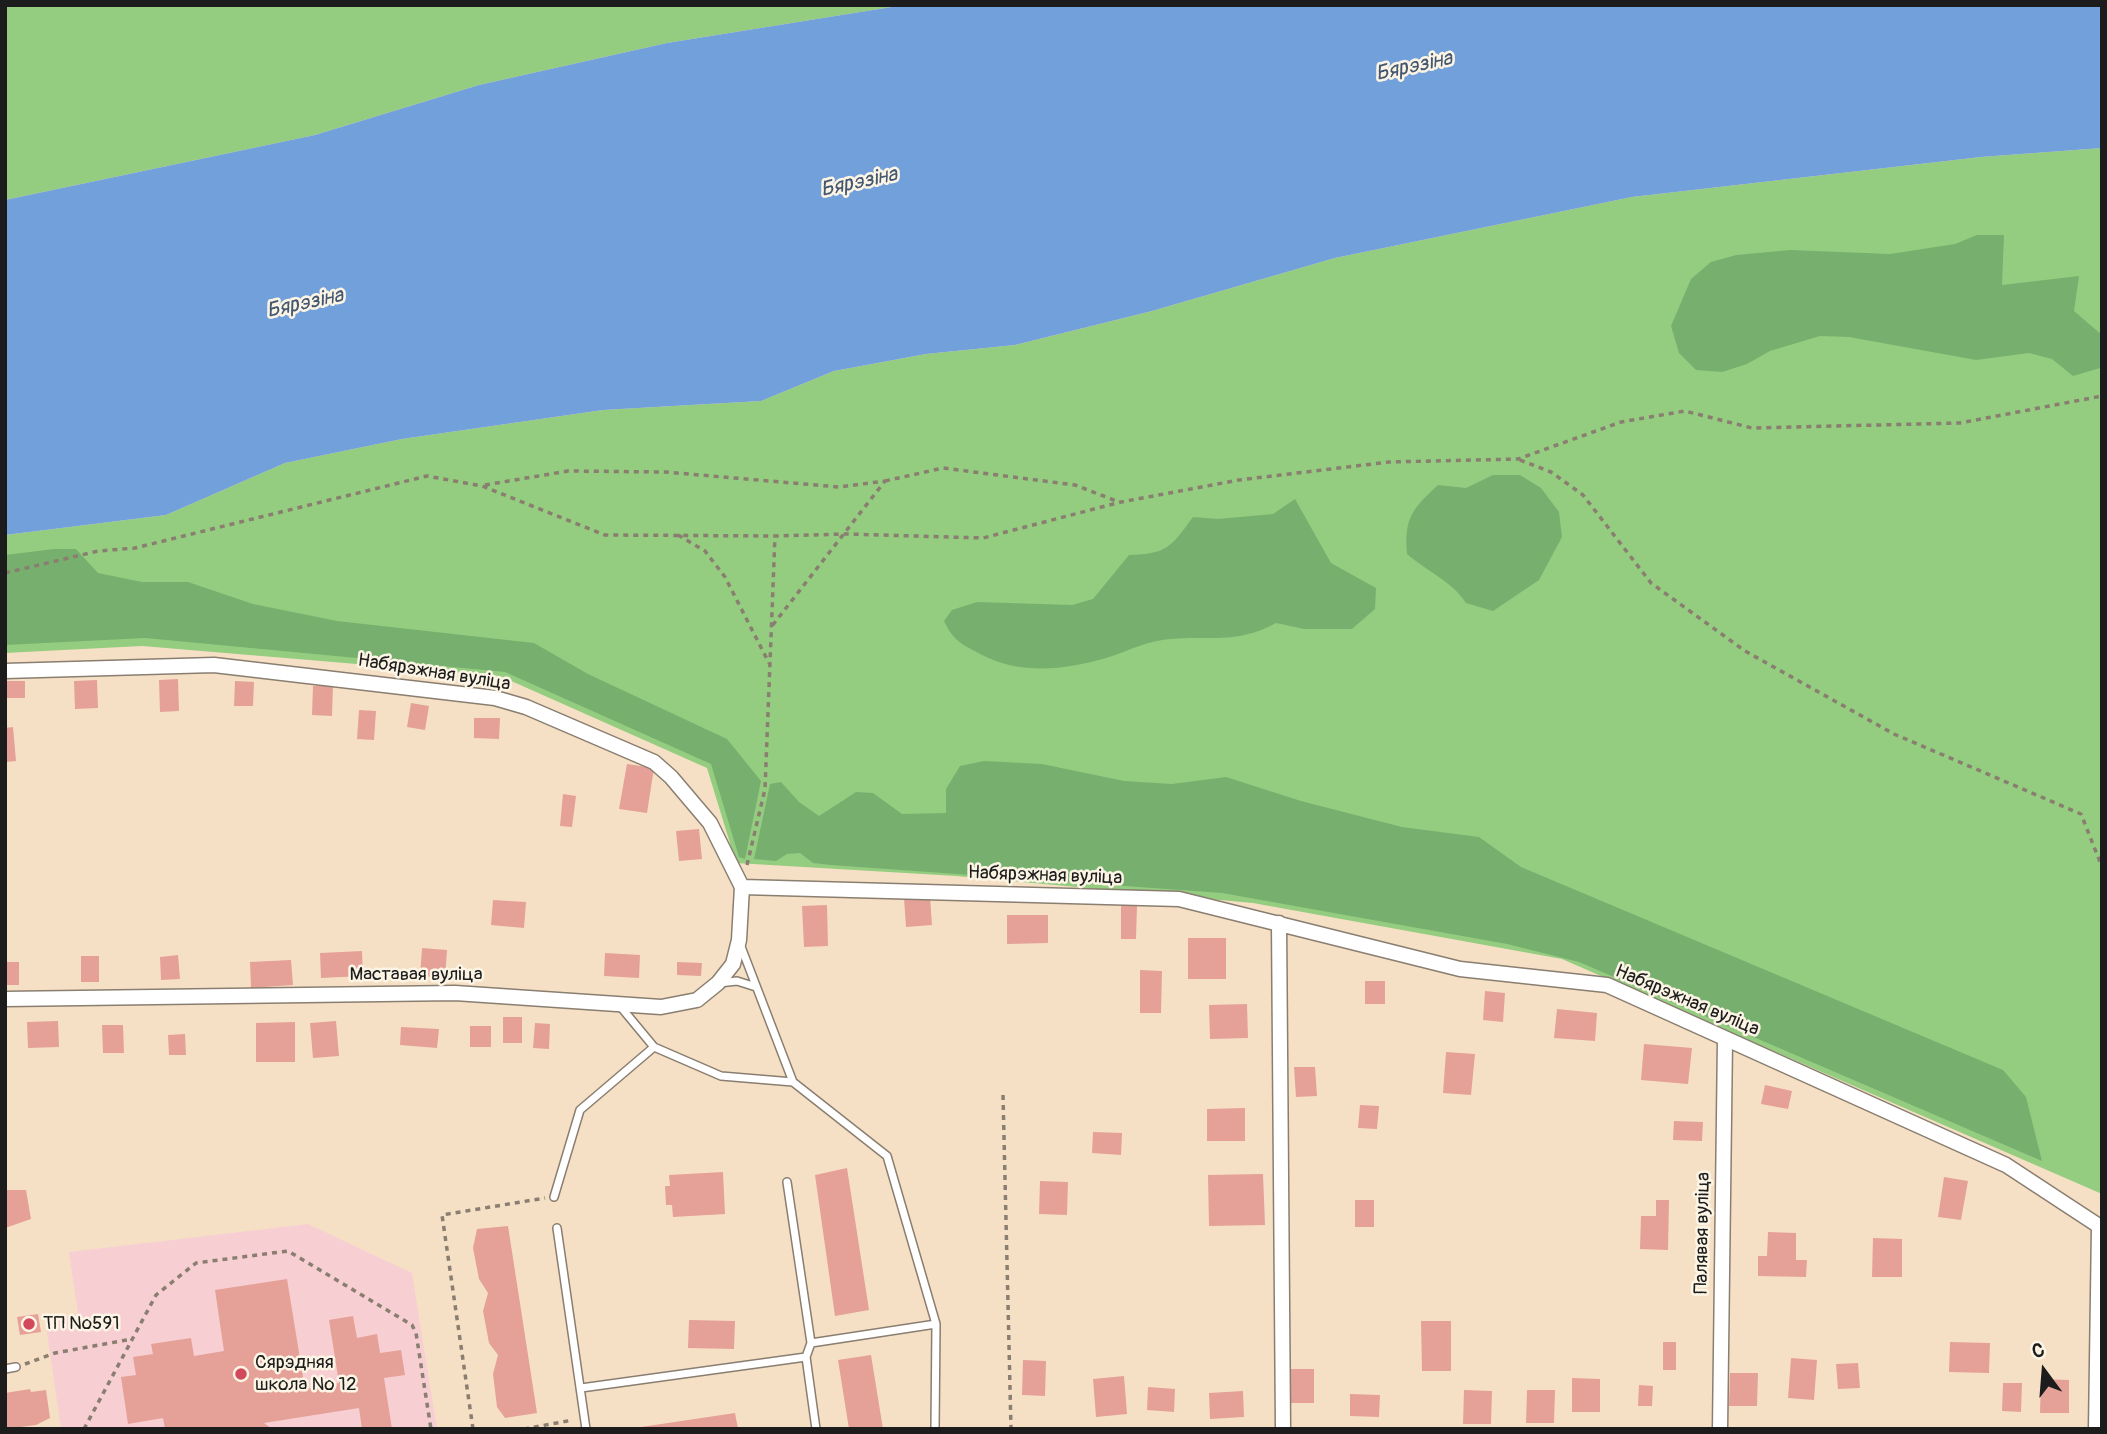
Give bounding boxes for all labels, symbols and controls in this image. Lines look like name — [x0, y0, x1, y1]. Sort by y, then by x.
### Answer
water label: Бярэзіна — [1373, 47, 1455, 87]
water label: Бярэзіна — [818, 163, 900, 203]
water label: Бярэзіна — [264, 284, 346, 324]
street label: Набярэжная вуліца — [356, 650, 512, 696]
street label: Набярэжная вуліца — [967, 862, 1123, 890]
street label: Набярэжная вуліца — [1611, 960, 1763, 1042]
street label: Маставая вуліца — [350, 964, 482, 986]
street label: Палявая вуліца — [1691, 1172, 1715, 1294]
place label: ТП №591 — [43, 1313, 120, 1335]
marker: ТП №591 — [21, 1316, 37, 1332]
north arrow — [2009, 1336, 2079, 1406]
text: С — [2029, 1338, 2047, 1364]
place label: Сярэдняя школа № 12 — [255, 1352, 357, 1396]
marker: Сярэдняя школа № 12 — [233, 1366, 249, 1382]

